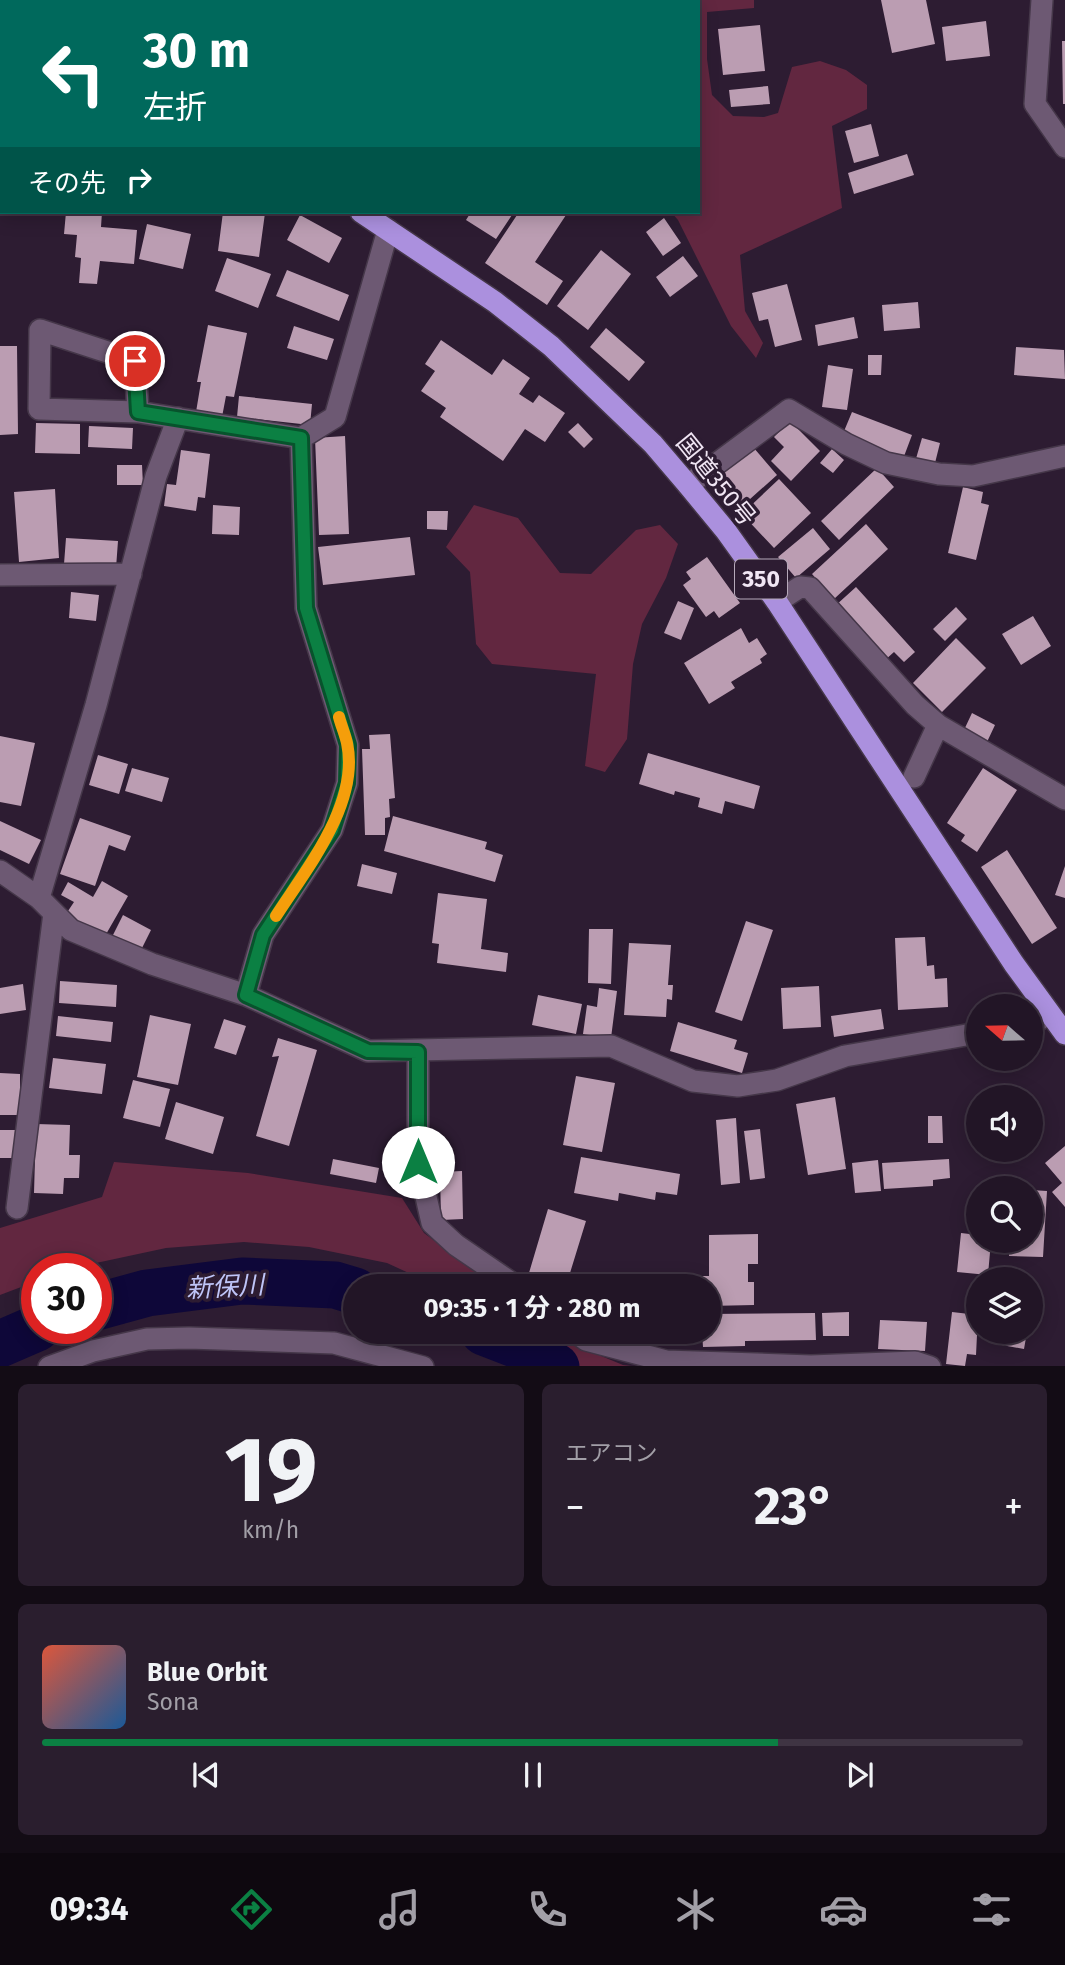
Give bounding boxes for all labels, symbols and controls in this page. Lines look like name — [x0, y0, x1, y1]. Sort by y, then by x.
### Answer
text: 30 m — [143, 21, 250, 80]
icon: left — [28, 28, 119, 119]
text: 左折 — [143, 88, 207, 126]
icon: right — [120, 161, 158, 199]
text: その先 — [28, 168, 106, 199]
pin — [105, 331, 165, 391]
icon: arrive — [116, 342, 154, 380]
street label: 国道350号 — [671, 429, 761, 531]
road number: 350 — [735, 559, 787, 598]
north arrow — [966, 994, 1043, 1071]
map controls — [966, 994, 1043, 1344]
button: sound — [966, 1085, 1043, 1162]
position arrow — [381, 1125, 455, 1199]
button: search — [966, 1176, 1043, 1253]
speed limit sign: 30 — [21, 1253, 112, 1344]
button: layers — [966, 1267, 1043, 1344]
water label: 新保川 — [185, 1269, 268, 1305]
text: 09:35 · 1 分 · 280 m — [424, 1293, 640, 1324]
text: 19 — [224, 1416, 317, 1525]
text: エアコン — [566, 1439, 658, 1467]
text: 23° — [754, 1475, 835, 1538]
text: − — [566, 1484, 585, 1530]
text: + — [1004, 1484, 1023, 1530]
text: km/h — [242, 1516, 299, 1544]
text: Blue Orbit — [147, 1657, 267, 1688]
text: Sona — [147, 1688, 199, 1716]
icon: previous — [187, 1756, 225, 1794]
icon: pause — [514, 1756, 552, 1794]
icon: next — [841, 1756, 879, 1794]
icon: directions — [227, 1885, 276, 1934]
icon: music — [375, 1885, 424, 1934]
icon: phone — [523, 1885, 572, 1934]
icon: climate — [671, 1885, 720, 1934]
icon: car — [819, 1885, 868, 1934]
icon: filters — [967, 1885, 1016, 1934]
text: 09:34 — [49, 1890, 129, 1928]

